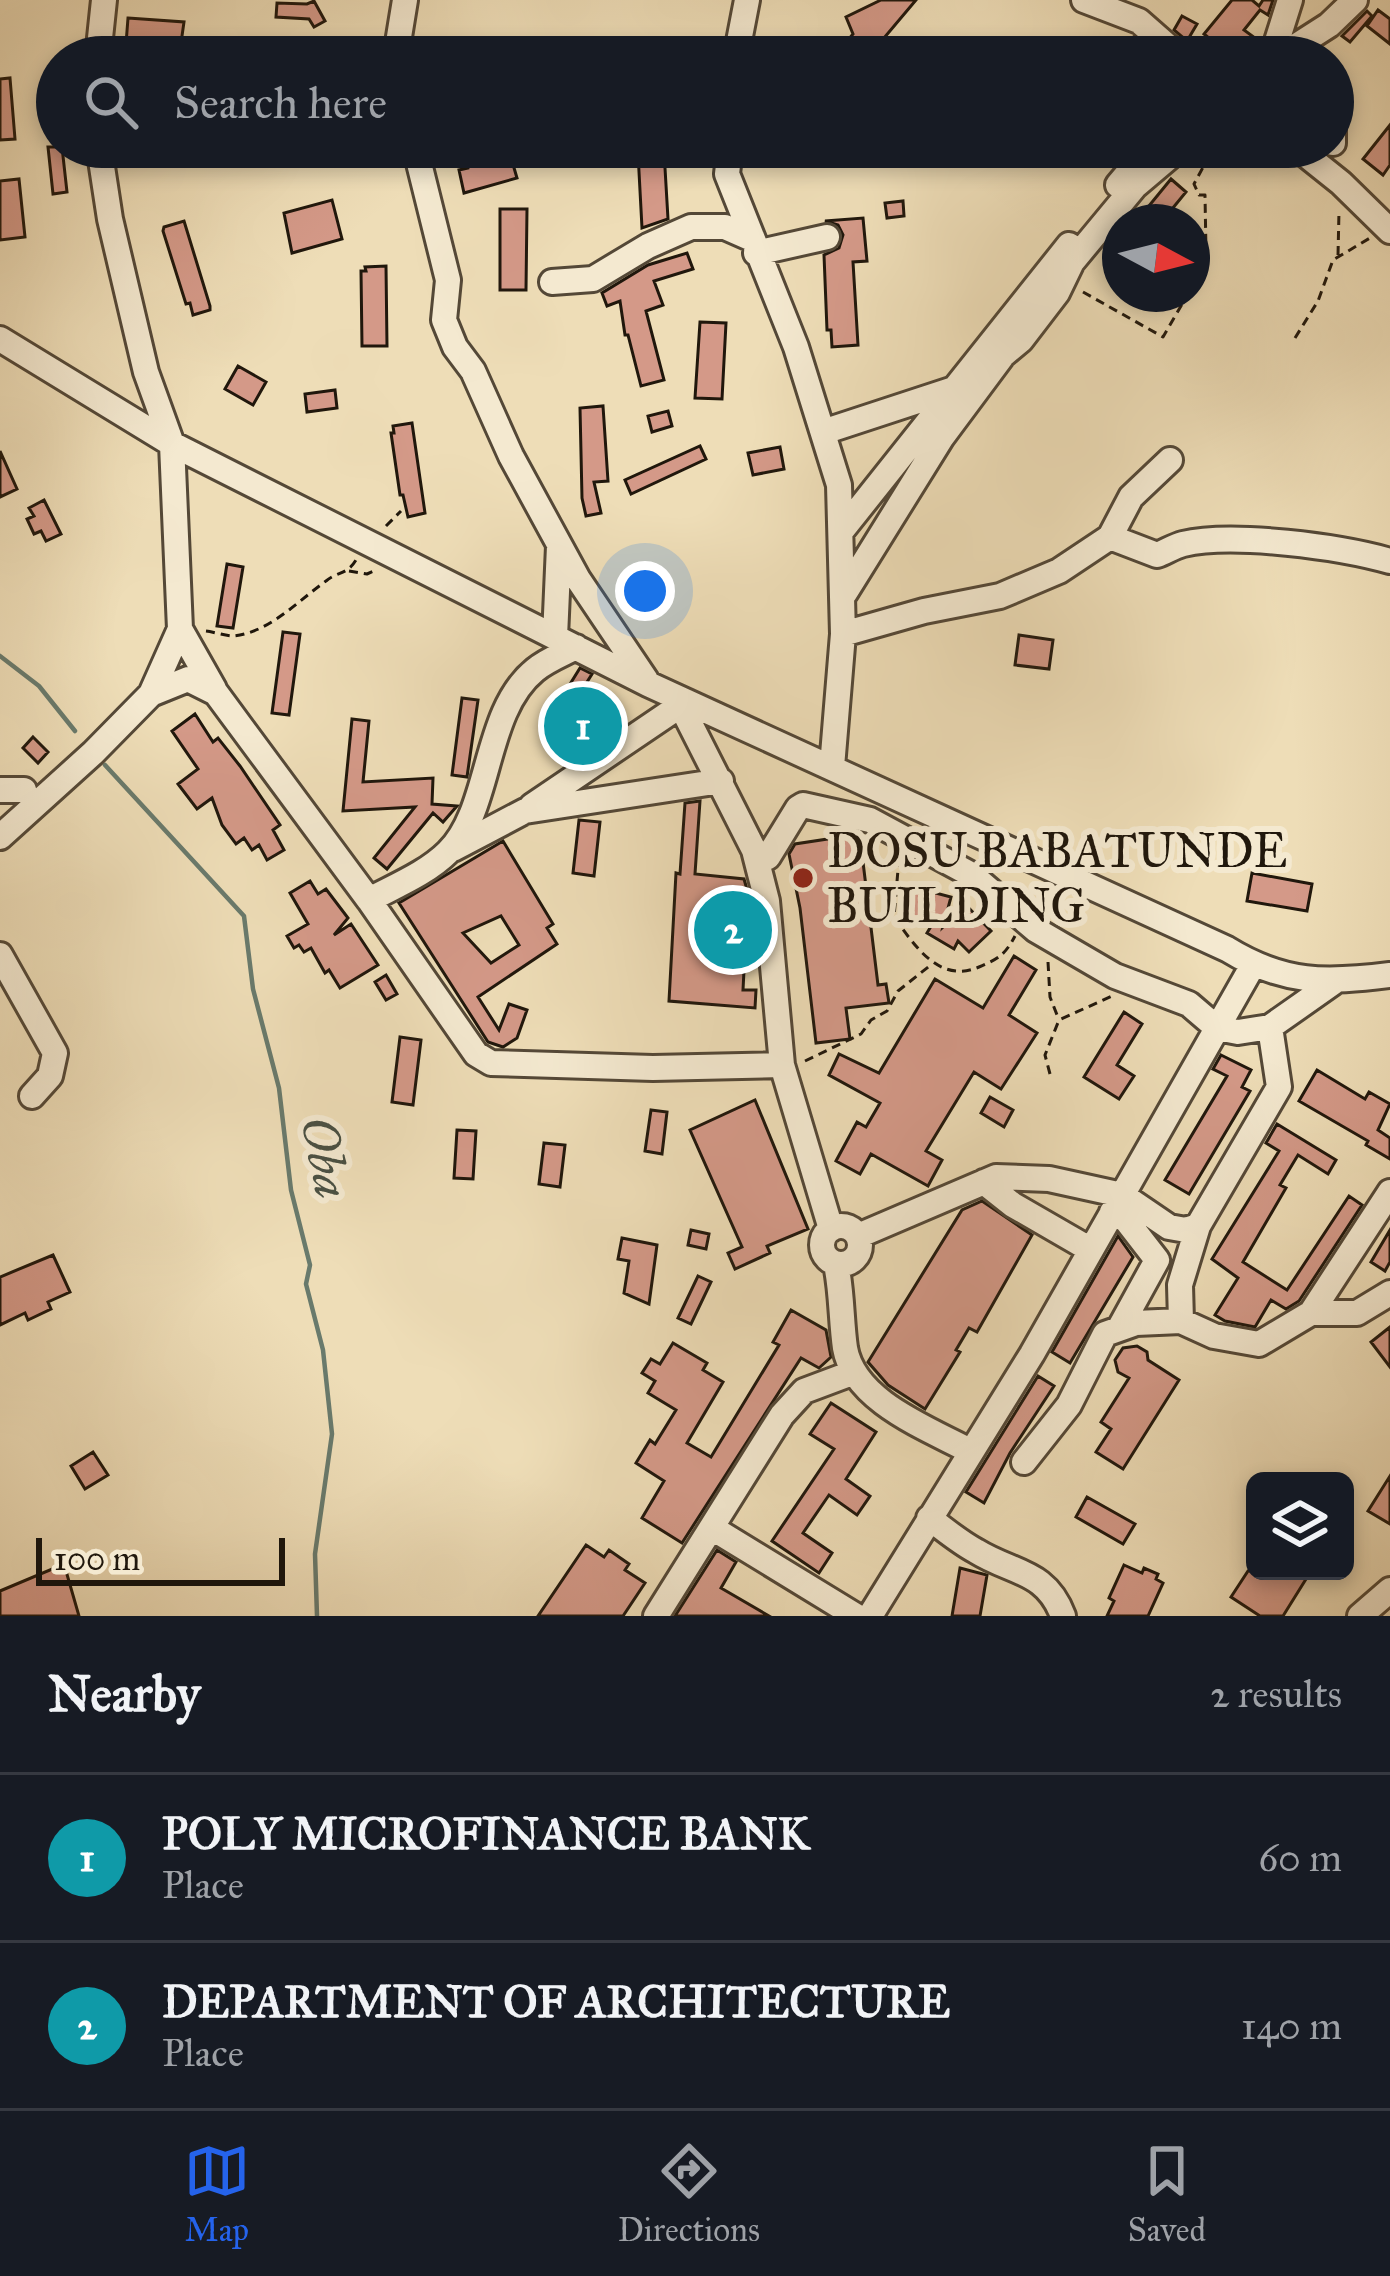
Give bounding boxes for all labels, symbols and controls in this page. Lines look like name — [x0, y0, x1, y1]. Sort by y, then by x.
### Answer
search box — [36, 36, 1354, 168]
icon: search — [78, 69, 144, 135]
text: Search here — [174, 75, 387, 130]
north arrow — [1102, 204, 1210, 312]
your location — [615, 561, 675, 621]
pin: 1 — [544, 681, 622, 771]
place label: DOSU BABATUNDE BUILDING — [827, 821, 1287, 935]
marker: DOSU BABATUNDE BUILDING — [790, 865, 816, 891]
pin: 2 — [694, 885, 772, 975]
water label: Oba — [288, 1111, 364, 1203]
map controls — [1246, 1472, 1354, 1580]
button: layers — [1246, 1472, 1354, 1580]
scale bar — [36, 1532, 285, 1585]
text: 100 m — [54, 1539, 140, 1579]
text: Nearby — [48, 1663, 200, 1725]
text: 2 results — [1210, 1670, 1342, 1718]
text: POLY MICROFINANCE BANK — [162, 1806, 810, 1861]
text: 1 — [79, 1834, 95, 1882]
text: 60 m — [1258, 1834, 1342, 1882]
text: Place — [162, 1861, 244, 1909]
text: DEPARTMENT OF ARCHITECTURE — [162, 1974, 950, 2029]
text: 2 — [77, 2002, 97, 2050]
text: 140 m — [1241, 2002, 1342, 2050]
text: Place — [162, 2029, 244, 2077]
tab: Map — [184, 2138, 250, 2250]
tab: Directions — [618, 2138, 760, 2250]
tab: Saved — [1128, 2138, 1206, 2250]

